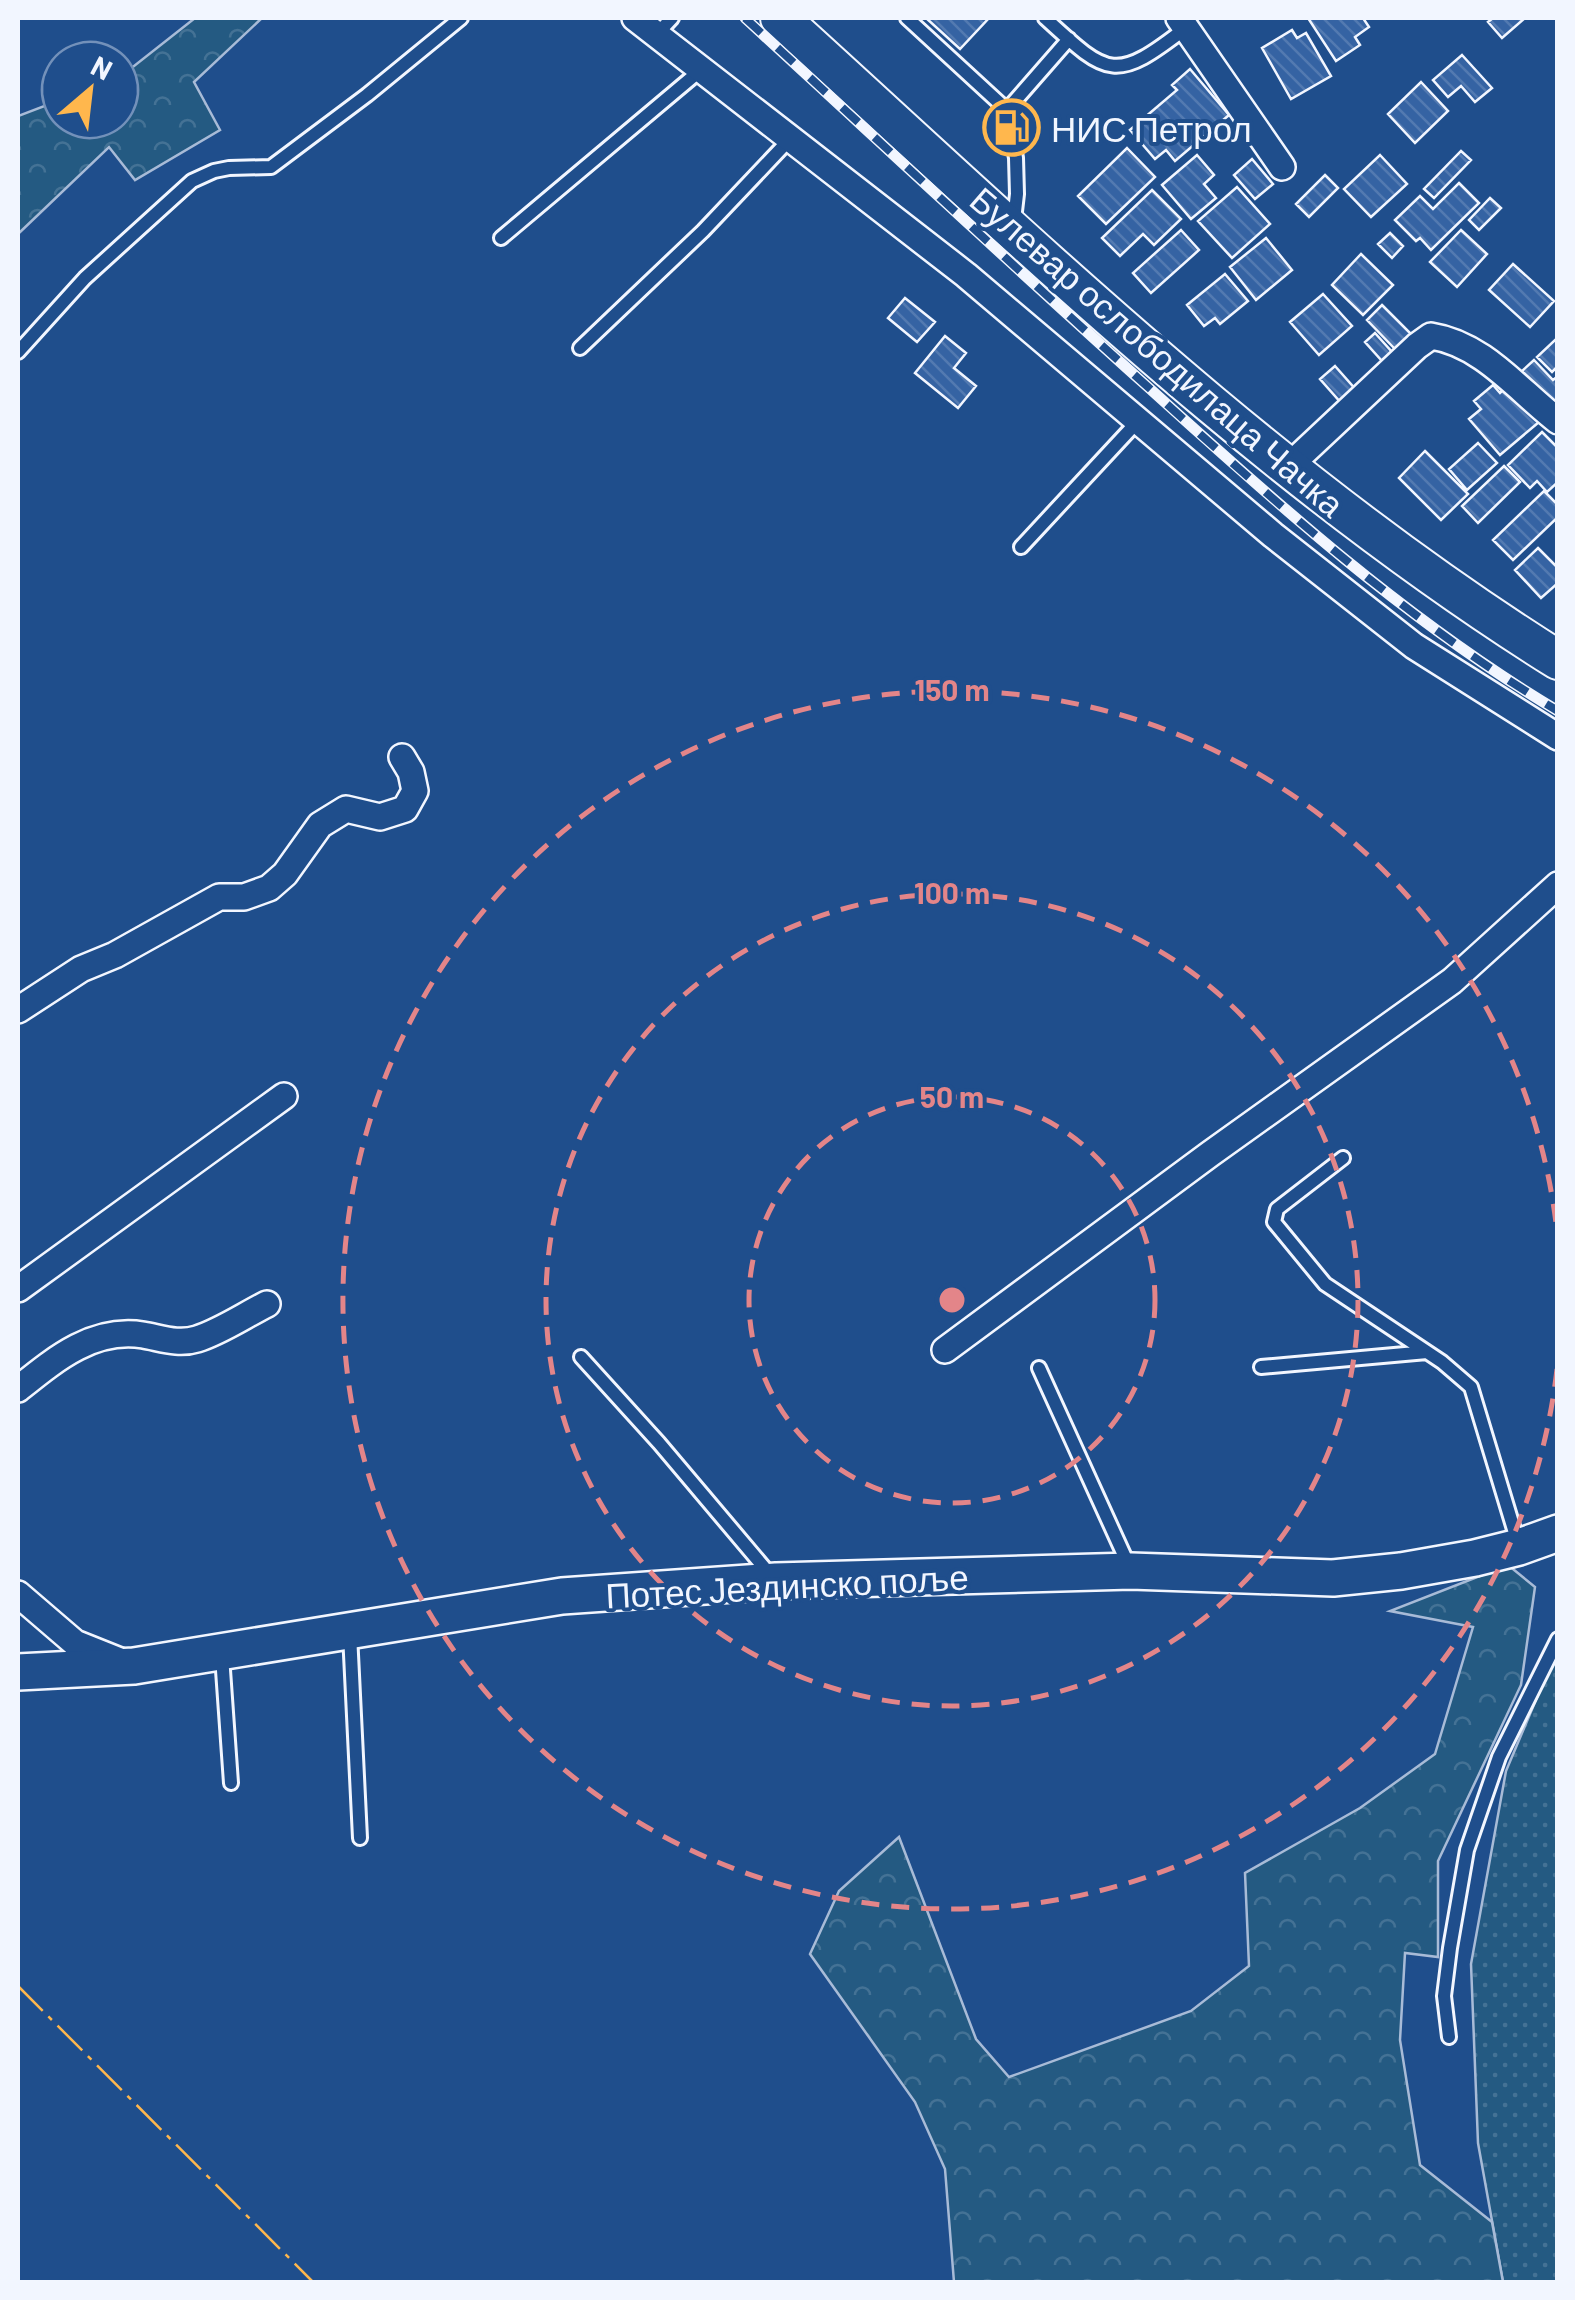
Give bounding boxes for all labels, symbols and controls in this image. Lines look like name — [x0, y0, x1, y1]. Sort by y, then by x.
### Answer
north arrow — [40, 40, 140, 140]
text: N — [86, 48, 118, 86]
fuel station icon: НИС Петрол — [982, 98, 1042, 158]
place label: НИС Петрол — [1051, 107, 1252, 149]
street label: Булевар ослободилаца Чачка — [963, 177, 1354, 525]
text: 150 m — [915, 671, 989, 707]
text: 100 m — [914, 874, 990, 910]
text: 50 m — [920, 1078, 984, 1114]
centre of rings — [934, 1282, 970, 1318]
street label: Потес Јездинско поље — [604, 1555, 970, 1615]

